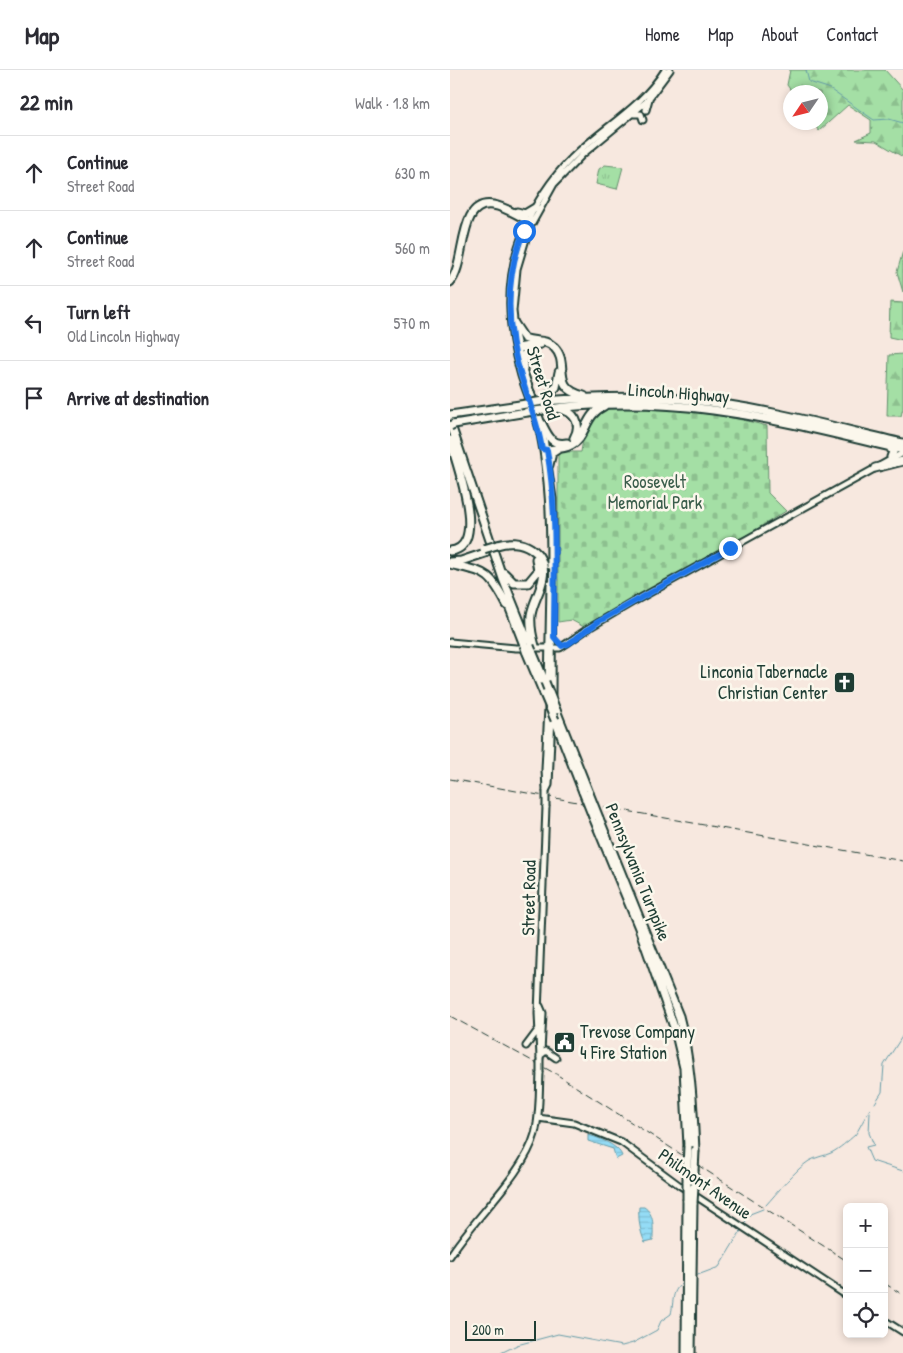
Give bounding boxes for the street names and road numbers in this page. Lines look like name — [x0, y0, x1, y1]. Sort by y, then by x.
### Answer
street label: Street Road — [520, 343, 566, 423]
street label: Lincoln Highway — [628, 377, 731, 409]
street label: Pennsylvania Turnpike — [600, 799, 677, 944]
street label: Street Road — [515, 860, 542, 936]
street label: Philmont Avenue — [654, 1142, 757, 1225]

